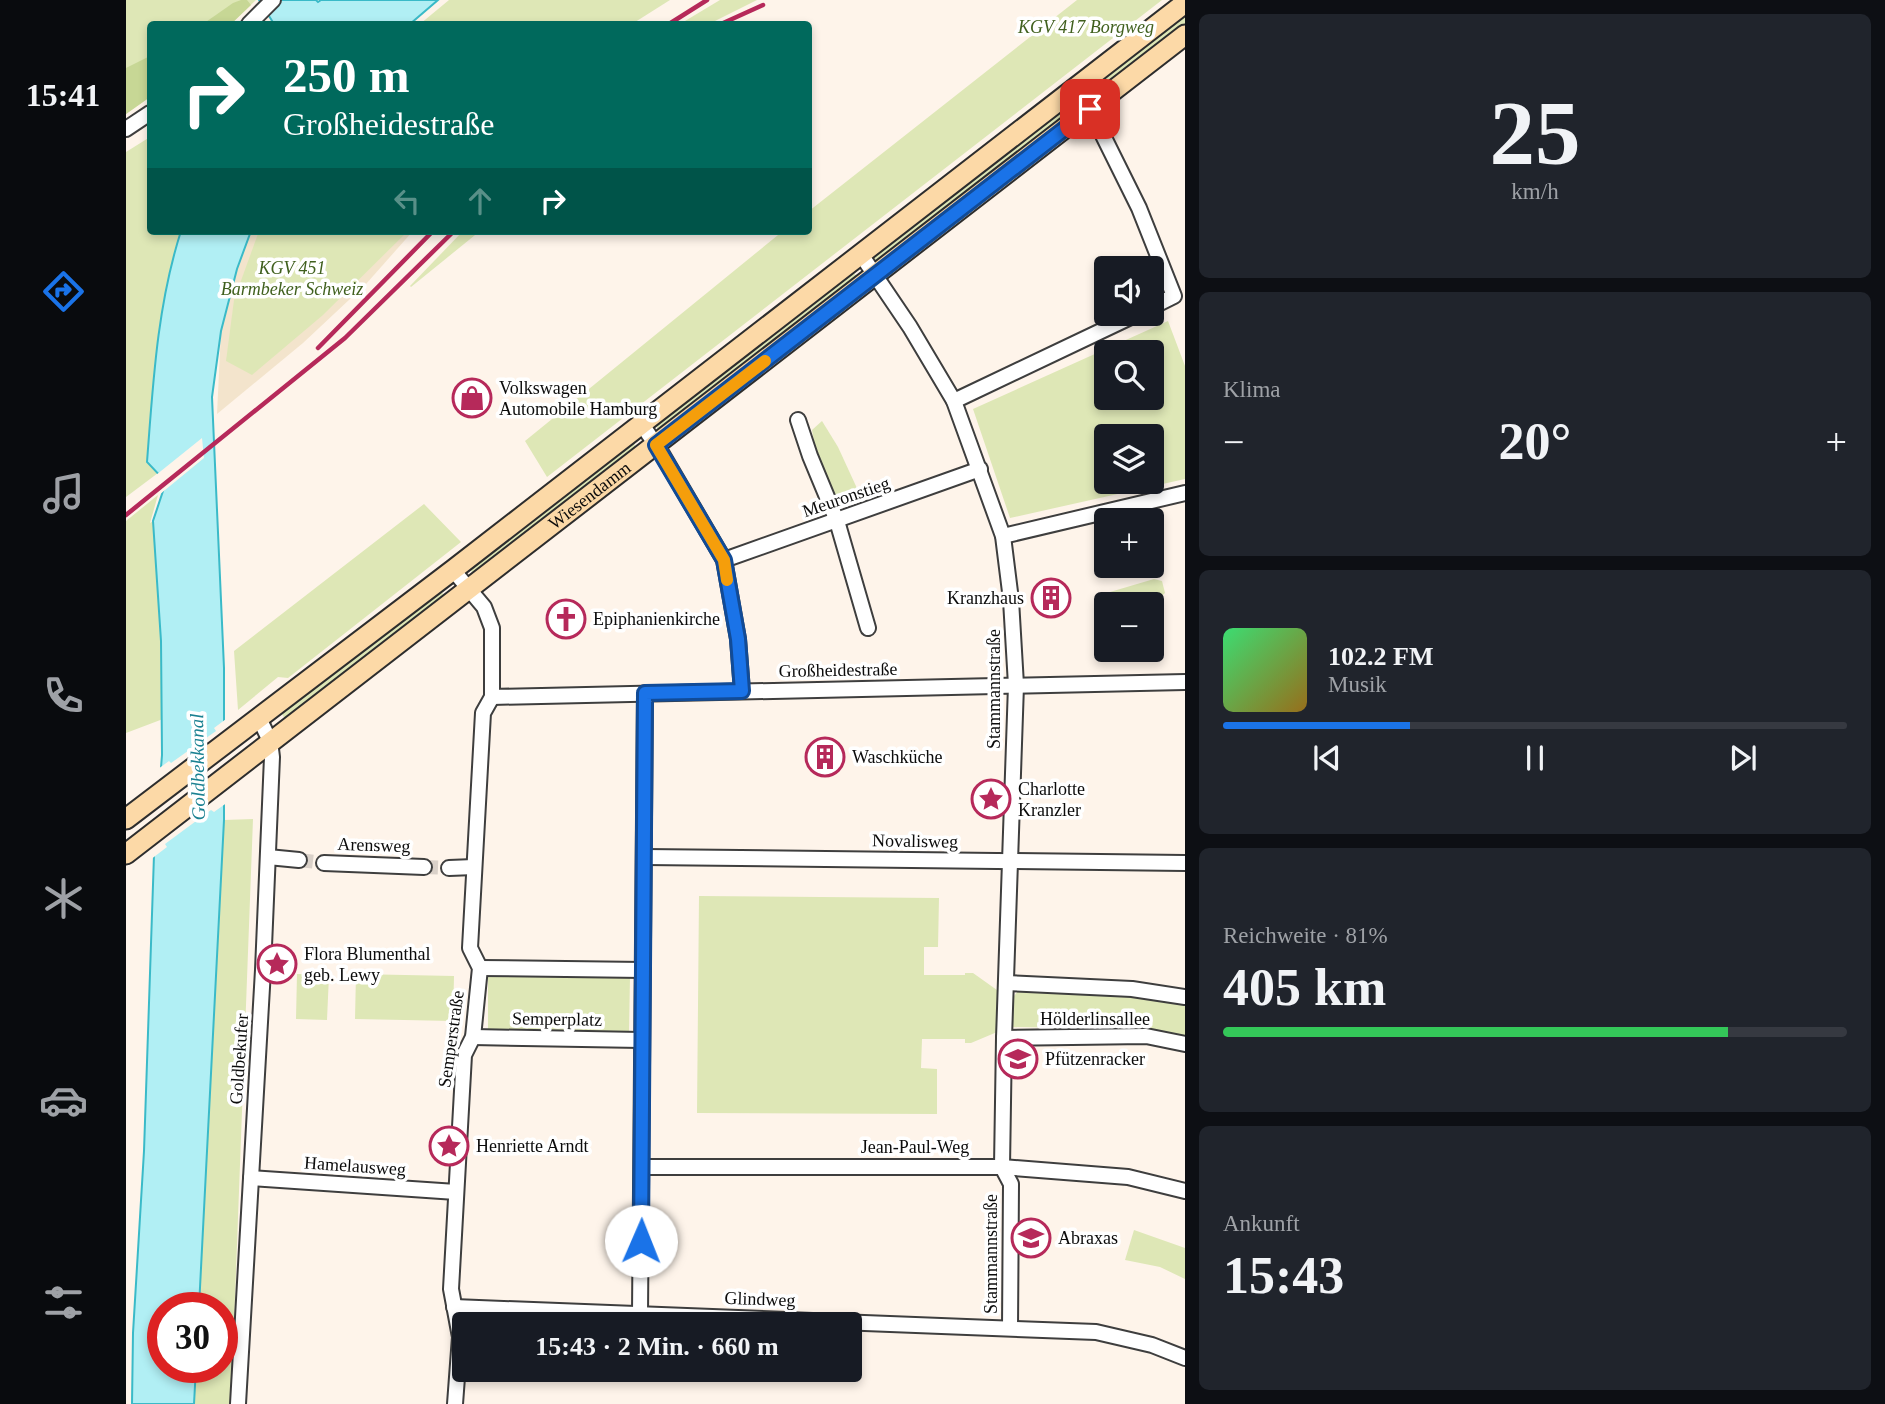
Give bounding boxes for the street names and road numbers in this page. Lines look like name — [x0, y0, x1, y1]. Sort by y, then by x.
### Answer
street label: Wiesendamm — [545, 458, 635, 533]
street label: Meuronstieg — [800, 473, 892, 521]
street label: Stammannstraße — [984, 629, 1004, 749]
street label: Großheidestraße — [778, 659, 898, 681]
street label: Novalisweg — [872, 830, 958, 852]
street label: Arensweg — [337, 834, 411, 856]
street label: Semperstraße — [434, 989, 468, 1089]
street label: Semperplatz — [512, 1008, 602, 1030]
street label: Hölderlinsallee — [1040, 1009, 1150, 1029]
street label: Goldbekufer — [226, 1013, 252, 1105]
street label: Jean-Paul-Weg — [861, 1137, 969, 1157]
street label: Hamelausweg — [303, 1152, 407, 1180]
street label: Stammannstraße — [981, 1194, 1001, 1314]
street label: Glindweg — [724, 1288, 796, 1310]

